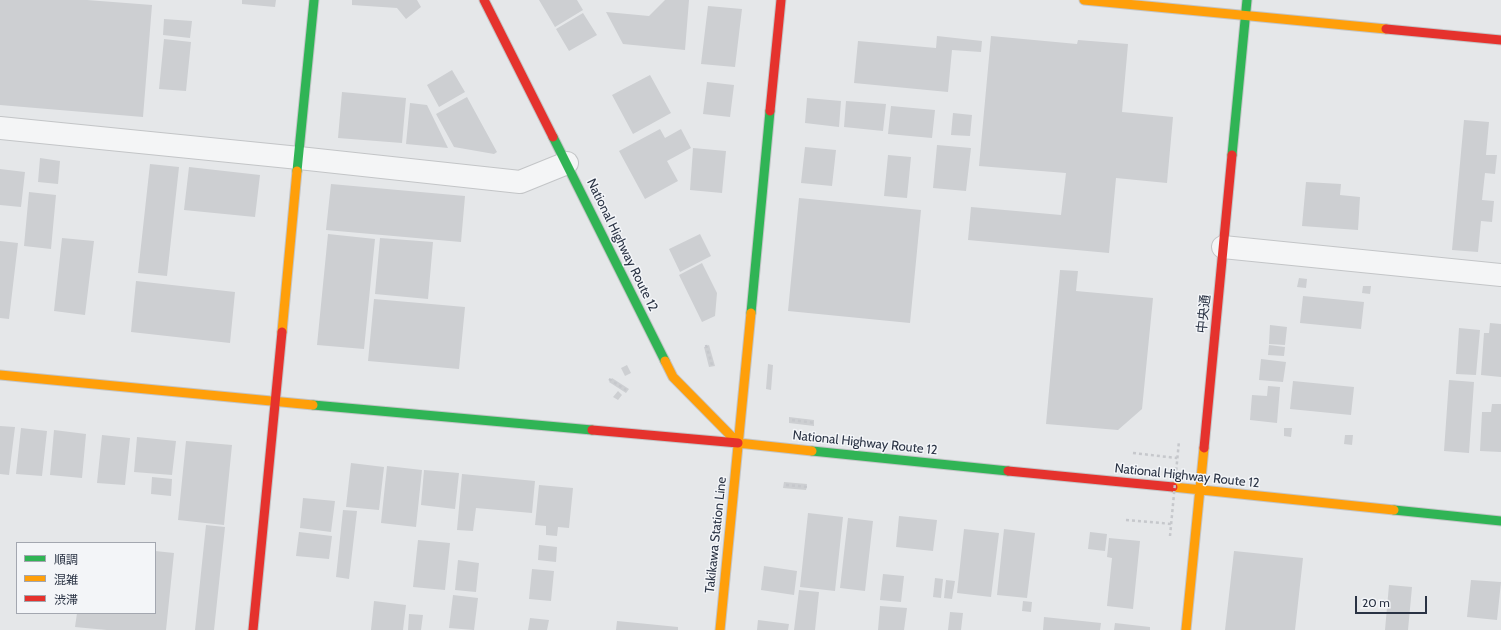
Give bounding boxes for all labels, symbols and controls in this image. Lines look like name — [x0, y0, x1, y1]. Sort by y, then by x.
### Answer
street label: National Highway Route 12 — [583, 176, 661, 314]
street label: 中央通 — [1194, 294, 1214, 334]
street label: National Highway Route 12 — [792, 428, 938, 458]
street label: National Highway Route 12 — [1114, 461, 1260, 491]
street label: Takikawa Station Line — [702, 476, 730, 594]
legend — [16, 542, 156, 614]
text: 順調 — [54, 552, 78, 567]
text: 混雑 — [54, 572, 78, 587]
scale bar — [1357, 588, 1429, 614]
text: 渋滞 — [54, 592, 78, 607]
text: 20 m — [1362, 595, 1390, 610]

